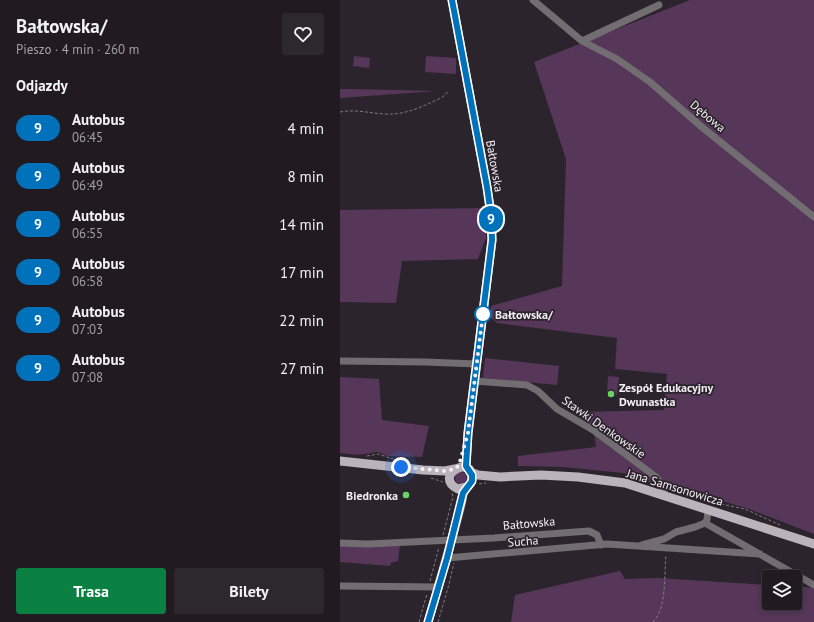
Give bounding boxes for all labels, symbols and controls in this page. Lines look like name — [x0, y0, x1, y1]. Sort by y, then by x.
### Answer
button: heart — [282, 13, 324, 55]
text: Bałtowska/ — [16, 14, 108, 38]
text: Pieszo · 4 min · 260 m — [16, 41, 139, 58]
text: Odjazdy — [16, 76, 68, 95]
street label: Dębowa — [687, 97, 729, 135]
text: Autobus — [72, 110, 125, 129]
text: 9 — [34, 119, 42, 137]
text: 4 min — [287, 119, 324, 138]
text: 06:45 — [72, 129, 103, 146]
street label: Bałtowska — [483, 139, 507, 193]
text: Autobus — [72, 158, 125, 177]
text: 9 — [34, 167, 42, 185]
text: 8 min — [287, 167, 324, 186]
text: 06:49 — [72, 177, 103, 194]
text: Autobus — [72, 206, 125, 225]
line badge: 9 — [478, 206, 504, 232]
text: 9 — [487, 210, 495, 228]
text: 9 — [34, 215, 42, 233]
text: 14 min — [279, 215, 324, 234]
text: 06:55 — [72, 225, 103, 242]
text: Autobus — [72, 254, 125, 273]
text: 9 — [34, 263, 42, 281]
text: 17 min — [280, 263, 324, 282]
text: 06:58 — [72, 273, 103, 290]
text: Autobus — [72, 302, 125, 321]
marker: Bałtowska/ — [474, 305, 492, 323]
place label: Bałtowska/ — [495, 307, 554, 322]
text: 9 — [34, 311, 42, 329]
text: 22 min — [279, 311, 324, 330]
text: 07:03 — [72, 321, 103, 338]
text: Autobus — [72, 350, 125, 369]
text: 9 — [34, 359, 42, 377]
text: 27 min — [280, 359, 324, 378]
text: 07:08 — [72, 369, 103, 386]
place label: Zespół Edukacyjny Dwunastka — [619, 380, 713, 409]
marker: Zespół Edukacyjny Dwunastka — [606, 389, 616, 399]
street label: Stawki Denkowskie — [559, 393, 649, 461]
your location — [391, 457, 411, 477]
street label: Jana Samsonowicza — [624, 465, 725, 509]
place label: Biedronka — [346, 488, 398, 503]
marker: Biedronka — [401, 490, 411, 500]
street label: Bałtowska — [502, 513, 556, 533]
street label: Sucha — [507, 532, 539, 550]
button: Trasa — [16, 568, 166, 614]
button: Bilety — [174, 568, 324, 614]
map controls — [762, 570, 802, 610]
button: layers — [762, 570, 802, 610]

